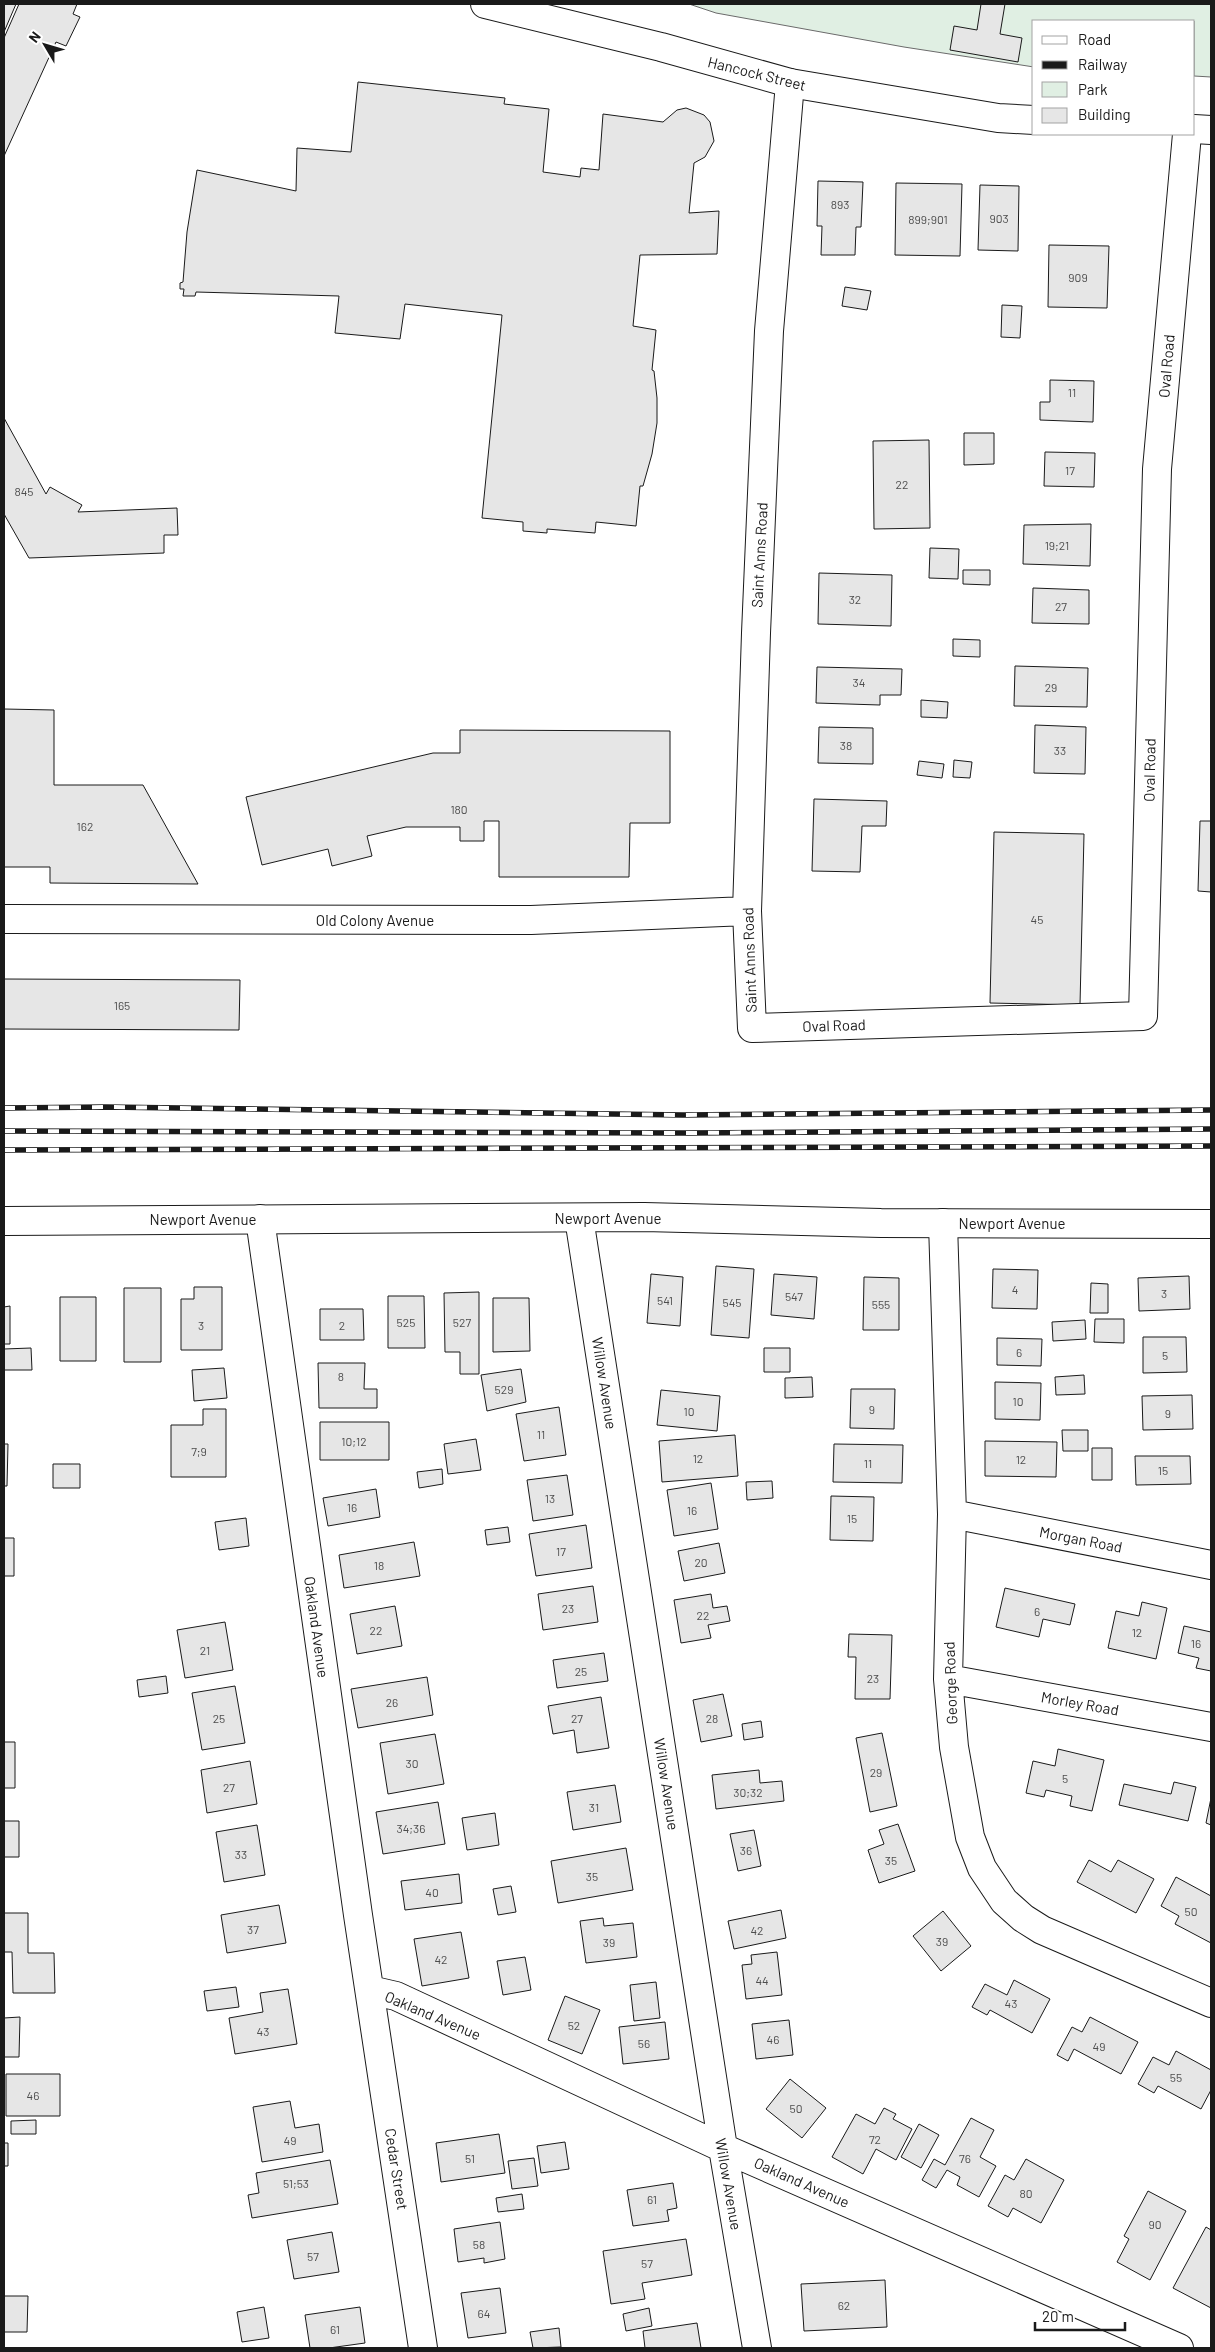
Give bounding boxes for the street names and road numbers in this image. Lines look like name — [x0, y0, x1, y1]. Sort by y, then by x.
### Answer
street label: Hancock Street — [706, 52, 808, 94]
street label: Oval Road — [1154, 334, 1178, 398]
street label: Saint Anns Road — [747, 502, 771, 608]
street label: Oval Road — [1139, 738, 1159, 802]
street label: Saint Anns Road — [738, 907, 760, 1013]
street label: Old Colony Avenue — [316, 911, 434, 929]
street label: Oval Road — [802, 1015, 866, 1035]
street label: Newport Avenue — [555, 1209, 661, 1227]
street label: Newport Avenue — [150, 1210, 256, 1228]
street label: Newport Avenue — [959, 1214, 1065, 1232]
street label: Willow Avenue — [589, 1336, 621, 1430]
street label: Morgan Road — [1038, 1522, 1124, 1556]
street label: Oakland Avenue — [301, 1575, 333, 1679]
street label: George Road — [940, 1641, 960, 1725]
street label: Morley Road — [1040, 1687, 1120, 1719]
street label: Willow Avenue — [651, 1737, 683, 1831]
street label: Oakland Avenue — [382, 1987, 484, 2043]
street label: Cedar Street — [382, 2127, 412, 2211]
street label: Willow Avenue — [712, 2137, 746, 2231]
street label: Oakland Avenue — [752, 2153, 852, 2211]

